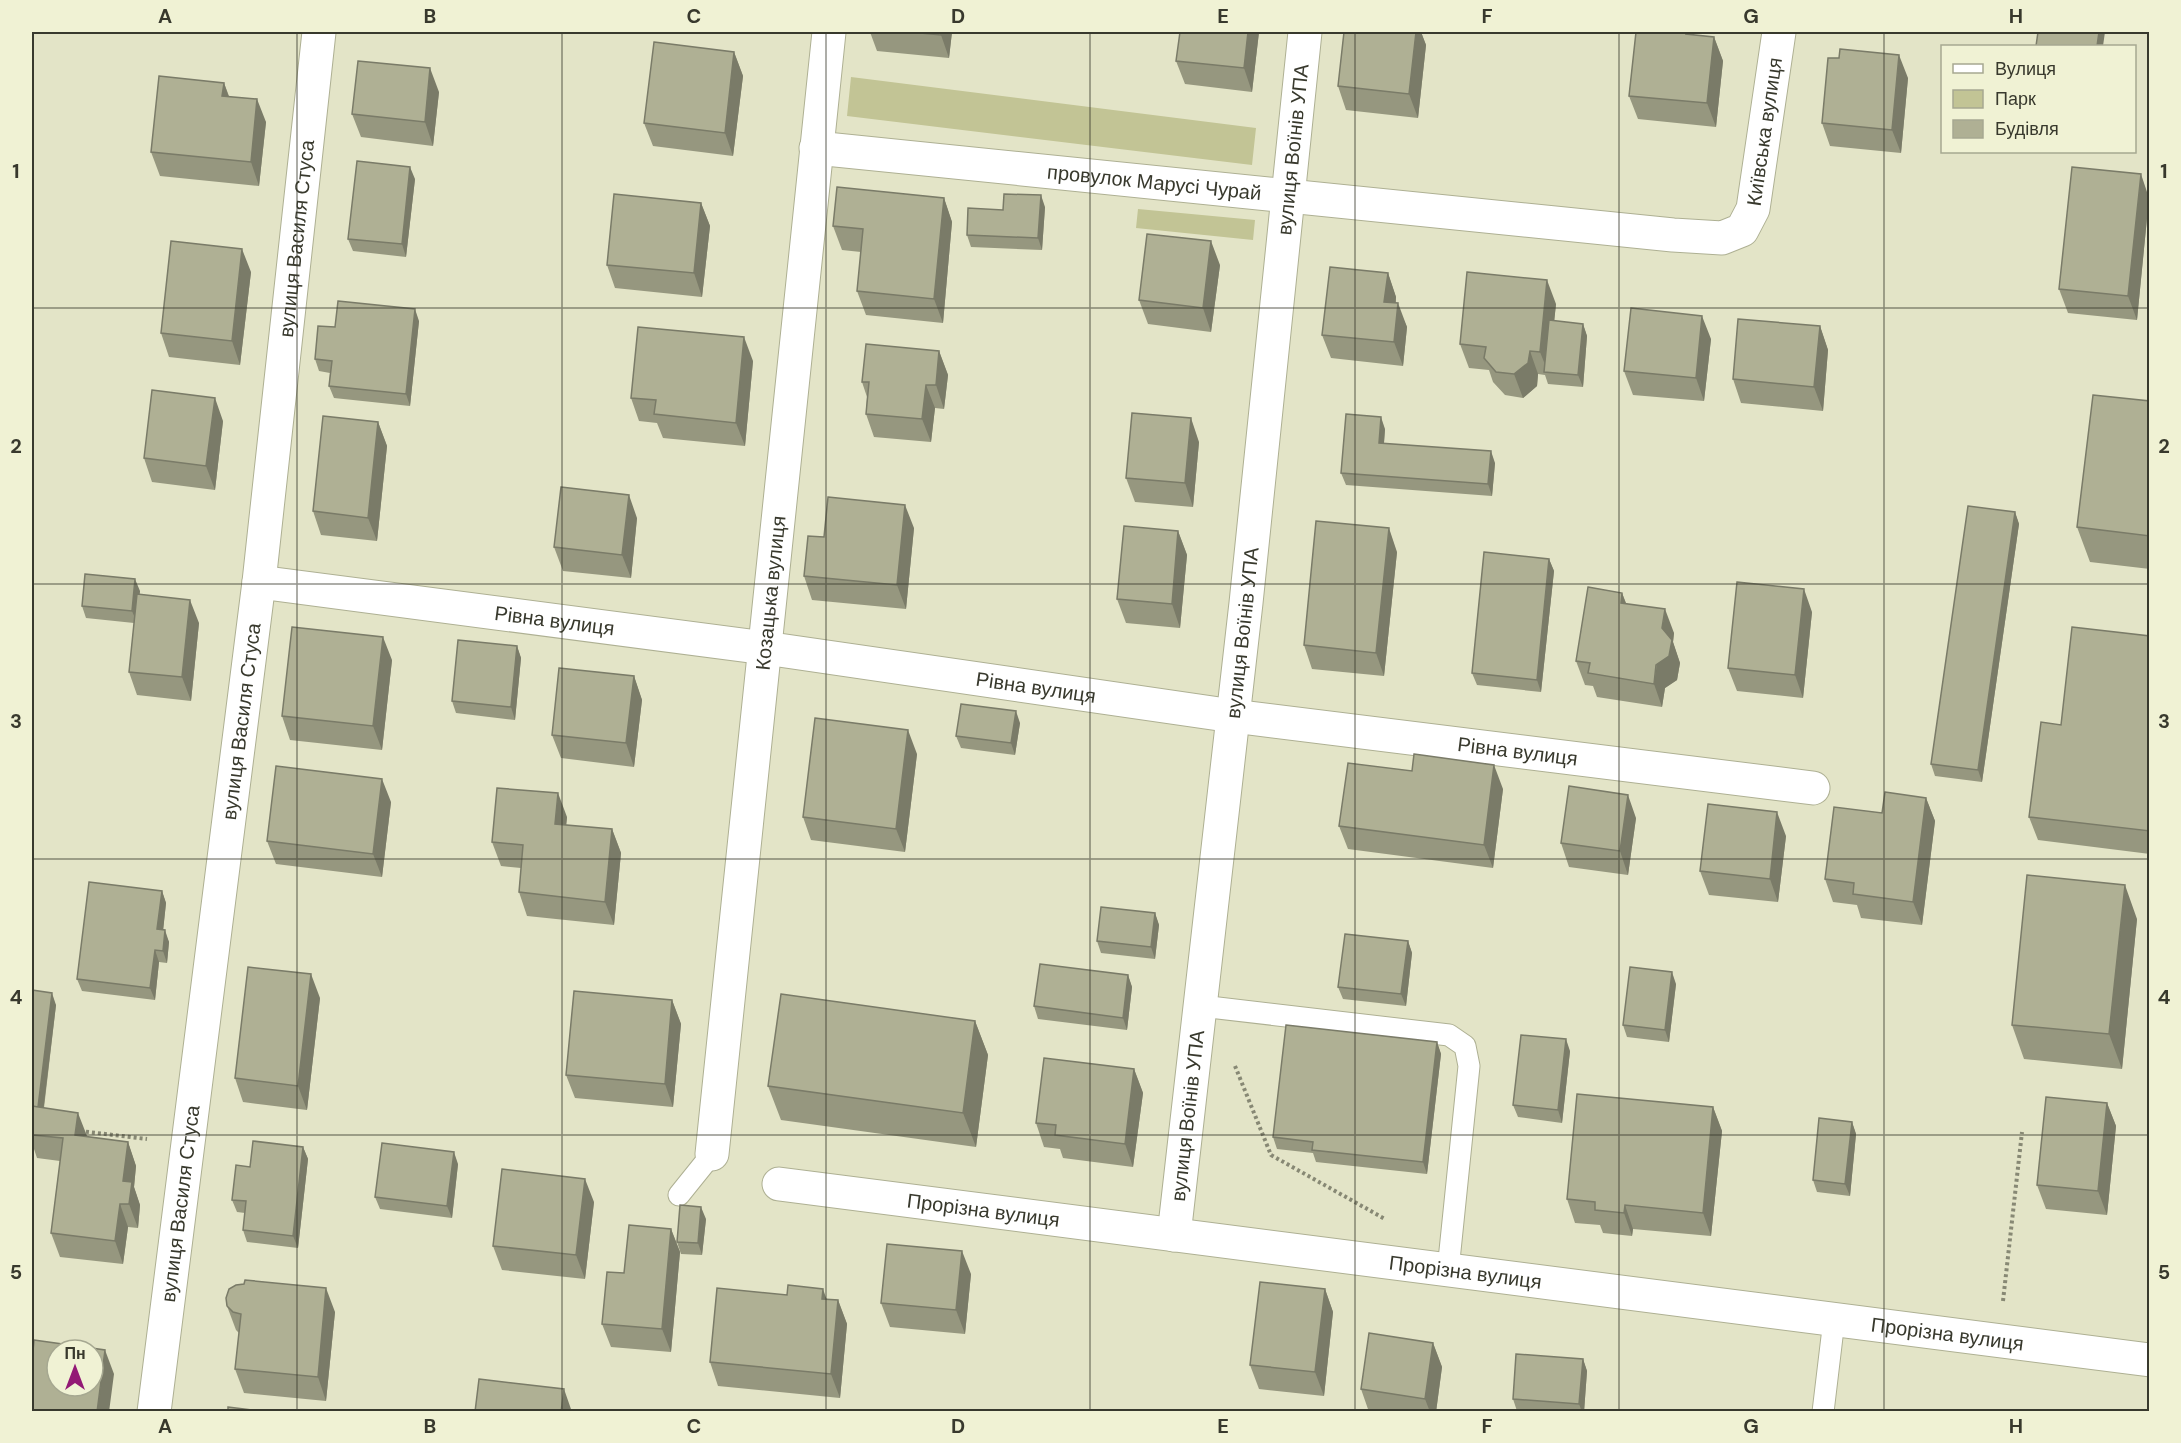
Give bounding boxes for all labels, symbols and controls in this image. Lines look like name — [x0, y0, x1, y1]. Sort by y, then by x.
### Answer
text: A — [158, 3, 172, 29]
text: B — [424, 3, 436, 29]
text: C — [687, 3, 701, 29]
text: D — [951, 3, 965, 29]
text: E — [1217, 3, 1229, 29]
text: F — [1481, 3, 1493, 29]
text: G — [1743, 3, 1759, 29]
text: H — [2009, 3, 2023, 29]
legend — [1941, 45, 2136, 153]
street label: Київська вулиця — [1741, 56, 1788, 208]
text: Вулиця — [1995, 57, 2056, 81]
street label: вулиця Воїнів УПА — [1271, 62, 1315, 236]
text: Парк — [1995, 87, 2036, 111]
text: Будівля — [1995, 117, 2059, 141]
street label: вулиця Василя Стуса — [273, 138, 320, 339]
text: 1 — [12, 158, 20, 184]
text: 1 — [2160, 158, 2168, 184]
street label: провулок Марусі Чурай — [1046, 159, 1263, 206]
text: 2 — [10, 433, 22, 459]
text: 2 — [2158, 433, 2170, 459]
street label: Козацька вулиця — [750, 514, 791, 672]
street label: вулиця Воїнів УПА — [1220, 545, 1265, 720]
street label: Рівна вулиця — [493, 600, 616, 641]
street label: вулиця Василя Стуса — [216, 621, 267, 822]
street label: Рівна вулиця — [974, 666, 1098, 709]
text: 3 — [10, 708, 22, 734]
text: 3 — [2158, 708, 2170, 734]
street label: Рівна вулиця — [1456, 731, 1579, 772]
text: 4 — [10, 984, 23, 1010]
text: 4 — [2158, 984, 2171, 1010]
street label: вулиця Воїнів УПА — [1165, 1028, 1210, 1203]
street label: вулиця Василя Стуса — [155, 1103, 206, 1304]
street label: Прорізна вулиця — [905, 1188, 1061, 1233]
street label: Прорізна вулиця — [1387, 1249, 1543, 1295]
text: 5 — [10, 1259, 22, 1285]
text: 5 — [2158, 1259, 2170, 1285]
street label: Прорізна вулиця — [1869, 1311, 2025, 1357]
north arrow — [45, 1338, 105, 1398]
text: Пн — [64, 1343, 86, 1364]
text: A — [158, 1413, 172, 1439]
text: B — [424, 1413, 436, 1439]
text: C — [687, 1413, 701, 1439]
text: D — [951, 1413, 965, 1439]
text: E — [1217, 1413, 1229, 1439]
text: F — [1481, 1413, 1493, 1439]
text: G — [1743, 1413, 1759, 1439]
text: H — [2009, 1413, 2023, 1439]

